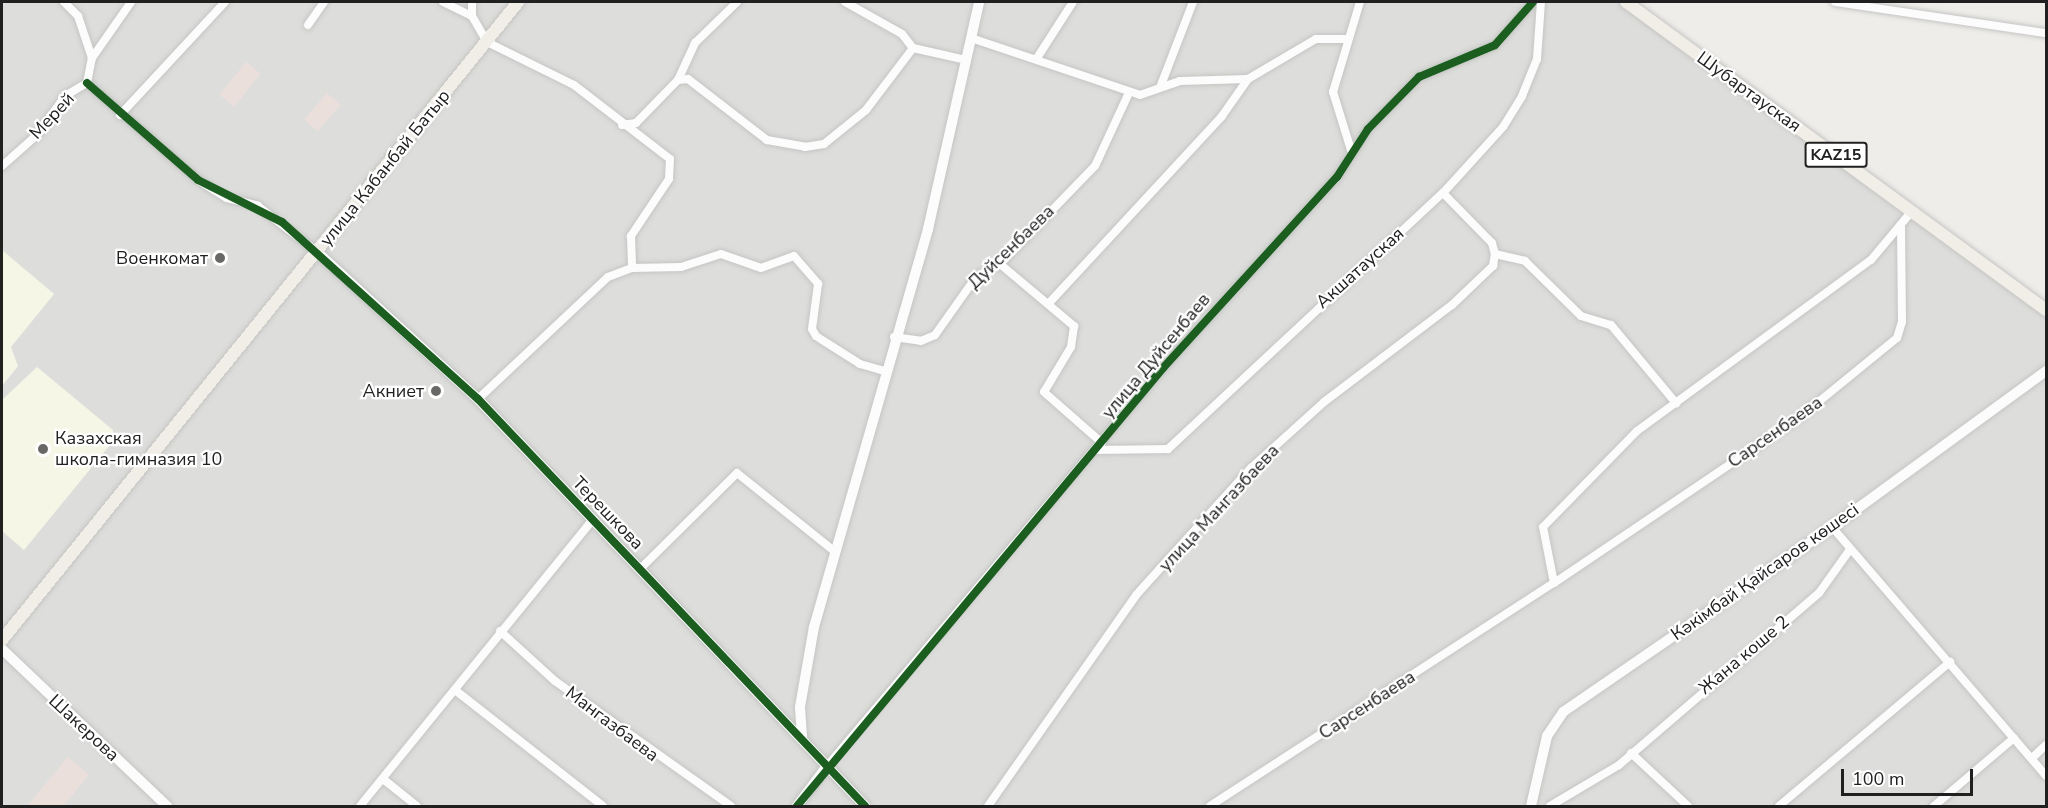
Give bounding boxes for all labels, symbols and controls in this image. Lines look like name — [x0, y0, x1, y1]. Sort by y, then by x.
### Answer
street label: Шубартауская — [1693, 47, 1805, 137]
street label: улица Кабанбай Батыр — [315, 85, 455, 251]
street label: Мерей — [25, 88, 79, 144]
road number: KAZ15 — [1804, 142, 1868, 168]
street label: Дуйсенбаева — [963, 200, 1059, 294]
street label: Акшатауская — [1312, 223, 1408, 313]
place label: Военкомат — [116, 247, 208, 269]
marker: Военкомат — [213, 251, 227, 265]
street label: улица Дуйсенбаев — [1097, 289, 1215, 423]
place label: Акниет — [363, 380, 424, 402]
marker: Акниет — [429, 384, 443, 398]
street label: Сарсенбаева — [1724, 392, 1826, 472]
place label: Казахская школа-гимназия 10 — [55, 428, 222, 470]
street label: улица Мангазбаева — [1154, 440, 1284, 576]
marker: Казахская школа-гимназия 10 — [36, 442, 50, 456]
street label: Терешкова — [568, 472, 648, 554]
street label: Кәкімбай Қайсаров көшесі — [1667, 499, 1863, 645]
street label: Жана коше 2 — [1694, 611, 1794, 699]
street label: Сарсенбаева — [1315, 666, 1419, 744]
street label: Мангазбаева — [561, 682, 663, 766]
street label: Шакерова — [44, 690, 124, 766]
scale bar — [1844, 757, 1976, 795]
text: 100 m — [1852, 767, 1904, 791]

